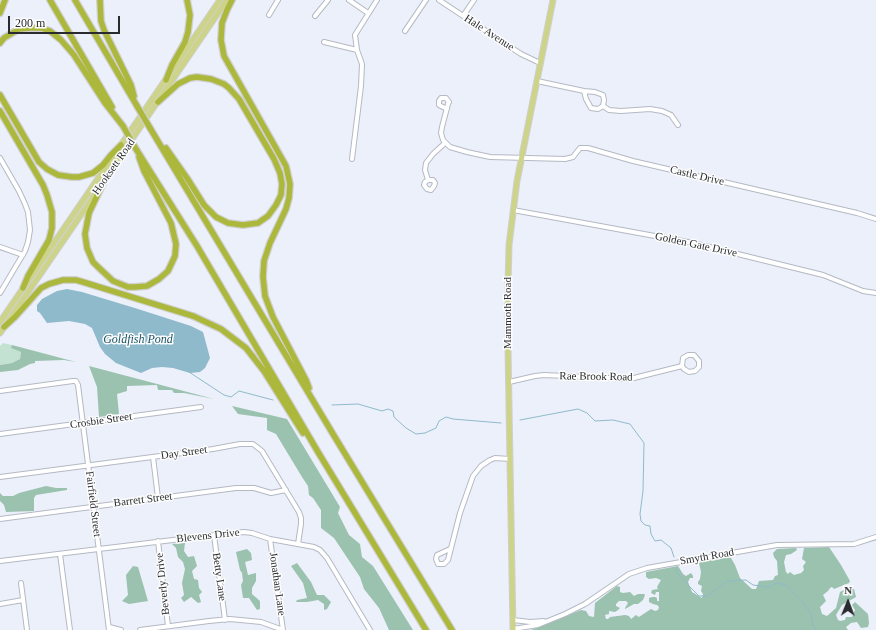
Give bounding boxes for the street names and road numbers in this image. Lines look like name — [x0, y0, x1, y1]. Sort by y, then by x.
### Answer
street label: Hale Avenue — [462, 12, 516, 54]
street label: Hooksett Road — [90, 136, 138, 198]
street label: Castle Drive — [669, 163, 725, 189]
street label: Golden Gate Drive — [654, 230, 738, 260]
street label: Mammoth Road — [501, 277, 515, 349]
street label: Rae Brook Road — [559, 370, 633, 384]
street label: Crosbie Street — [69, 410, 133, 432]
street label: Day Street — [160, 443, 208, 463]
street label: Fairfield Street — [82, 470, 104, 538]
street label: Barrett Street — [113, 490, 173, 510]
street label: Blevens Drive — [176, 526, 240, 546]
street label: Smyth Road — [679, 546, 735, 568]
street label: Jonathan Lane — [266, 551, 288, 617]
street label: Beverly Drive — [153, 552, 173, 616]
street label: Betty Lane — [209, 552, 229, 602]

